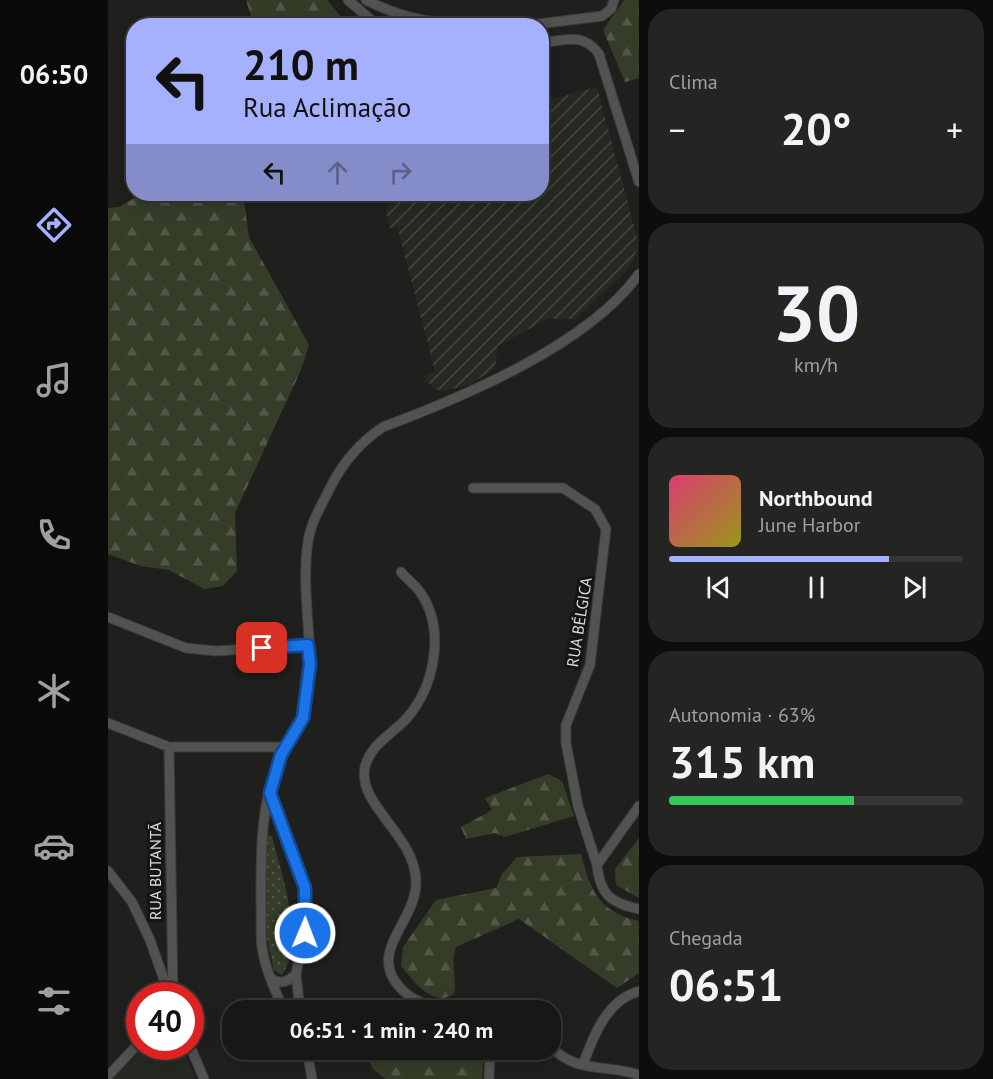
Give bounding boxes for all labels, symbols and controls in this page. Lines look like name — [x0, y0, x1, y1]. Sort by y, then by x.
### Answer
text: 210 m — [243, 37, 359, 92]
icon: left — [144, 42, 222, 120]
text: 06:50 — [20, 57, 88, 91]
text: Clima — [669, 69, 718, 95]
text: Rua Aclimação — [243, 90, 411, 124]
text: 20° — [781, 99, 851, 157]
text: − — [669, 108, 686, 151]
text: + — [946, 108, 963, 151]
icon: left — [258, 156, 291, 189]
icon: ahead — [321, 156, 354, 189]
icon: right — [384, 156, 417, 189]
icon: directions — [33, 204, 75, 246]
text: 30 — [772, 262, 860, 363]
text: km/h — [794, 352, 838, 378]
icon: music — [33, 359, 75, 401]
text: Northbound — [759, 484, 873, 512]
text: June Harbor — [759, 512, 861, 538]
icon: phone — [33, 514, 75, 556]
icon: previous — [702, 571, 735, 604]
icon: pause — [800, 571, 833, 604]
icon: next — [898, 571, 931, 604]
street label: RUA BÉLGICA — [562, 575, 596, 668]
pin — [236, 622, 287, 673]
icon: arrive — [245, 631, 278, 664]
icon: climate — [33, 670, 75, 712]
text: Autonomia · 63% — [669, 702, 815, 728]
text: 315 km — [669, 732, 815, 790]
street label: RUA BUTANTÃ — [145, 821, 165, 920]
icon: car — [33, 825, 75, 867]
position arrow — [273, 901, 337, 965]
text: Chegada — [669, 925, 743, 951]
text: 06:51 — [669, 955, 783, 1013]
icon: filters — [33, 980, 75, 1022]
speed limit sign: 40 — [126, 982, 204, 1060]
text: 06:51 · 1 min · 240 m — [290, 1016, 493, 1044]

